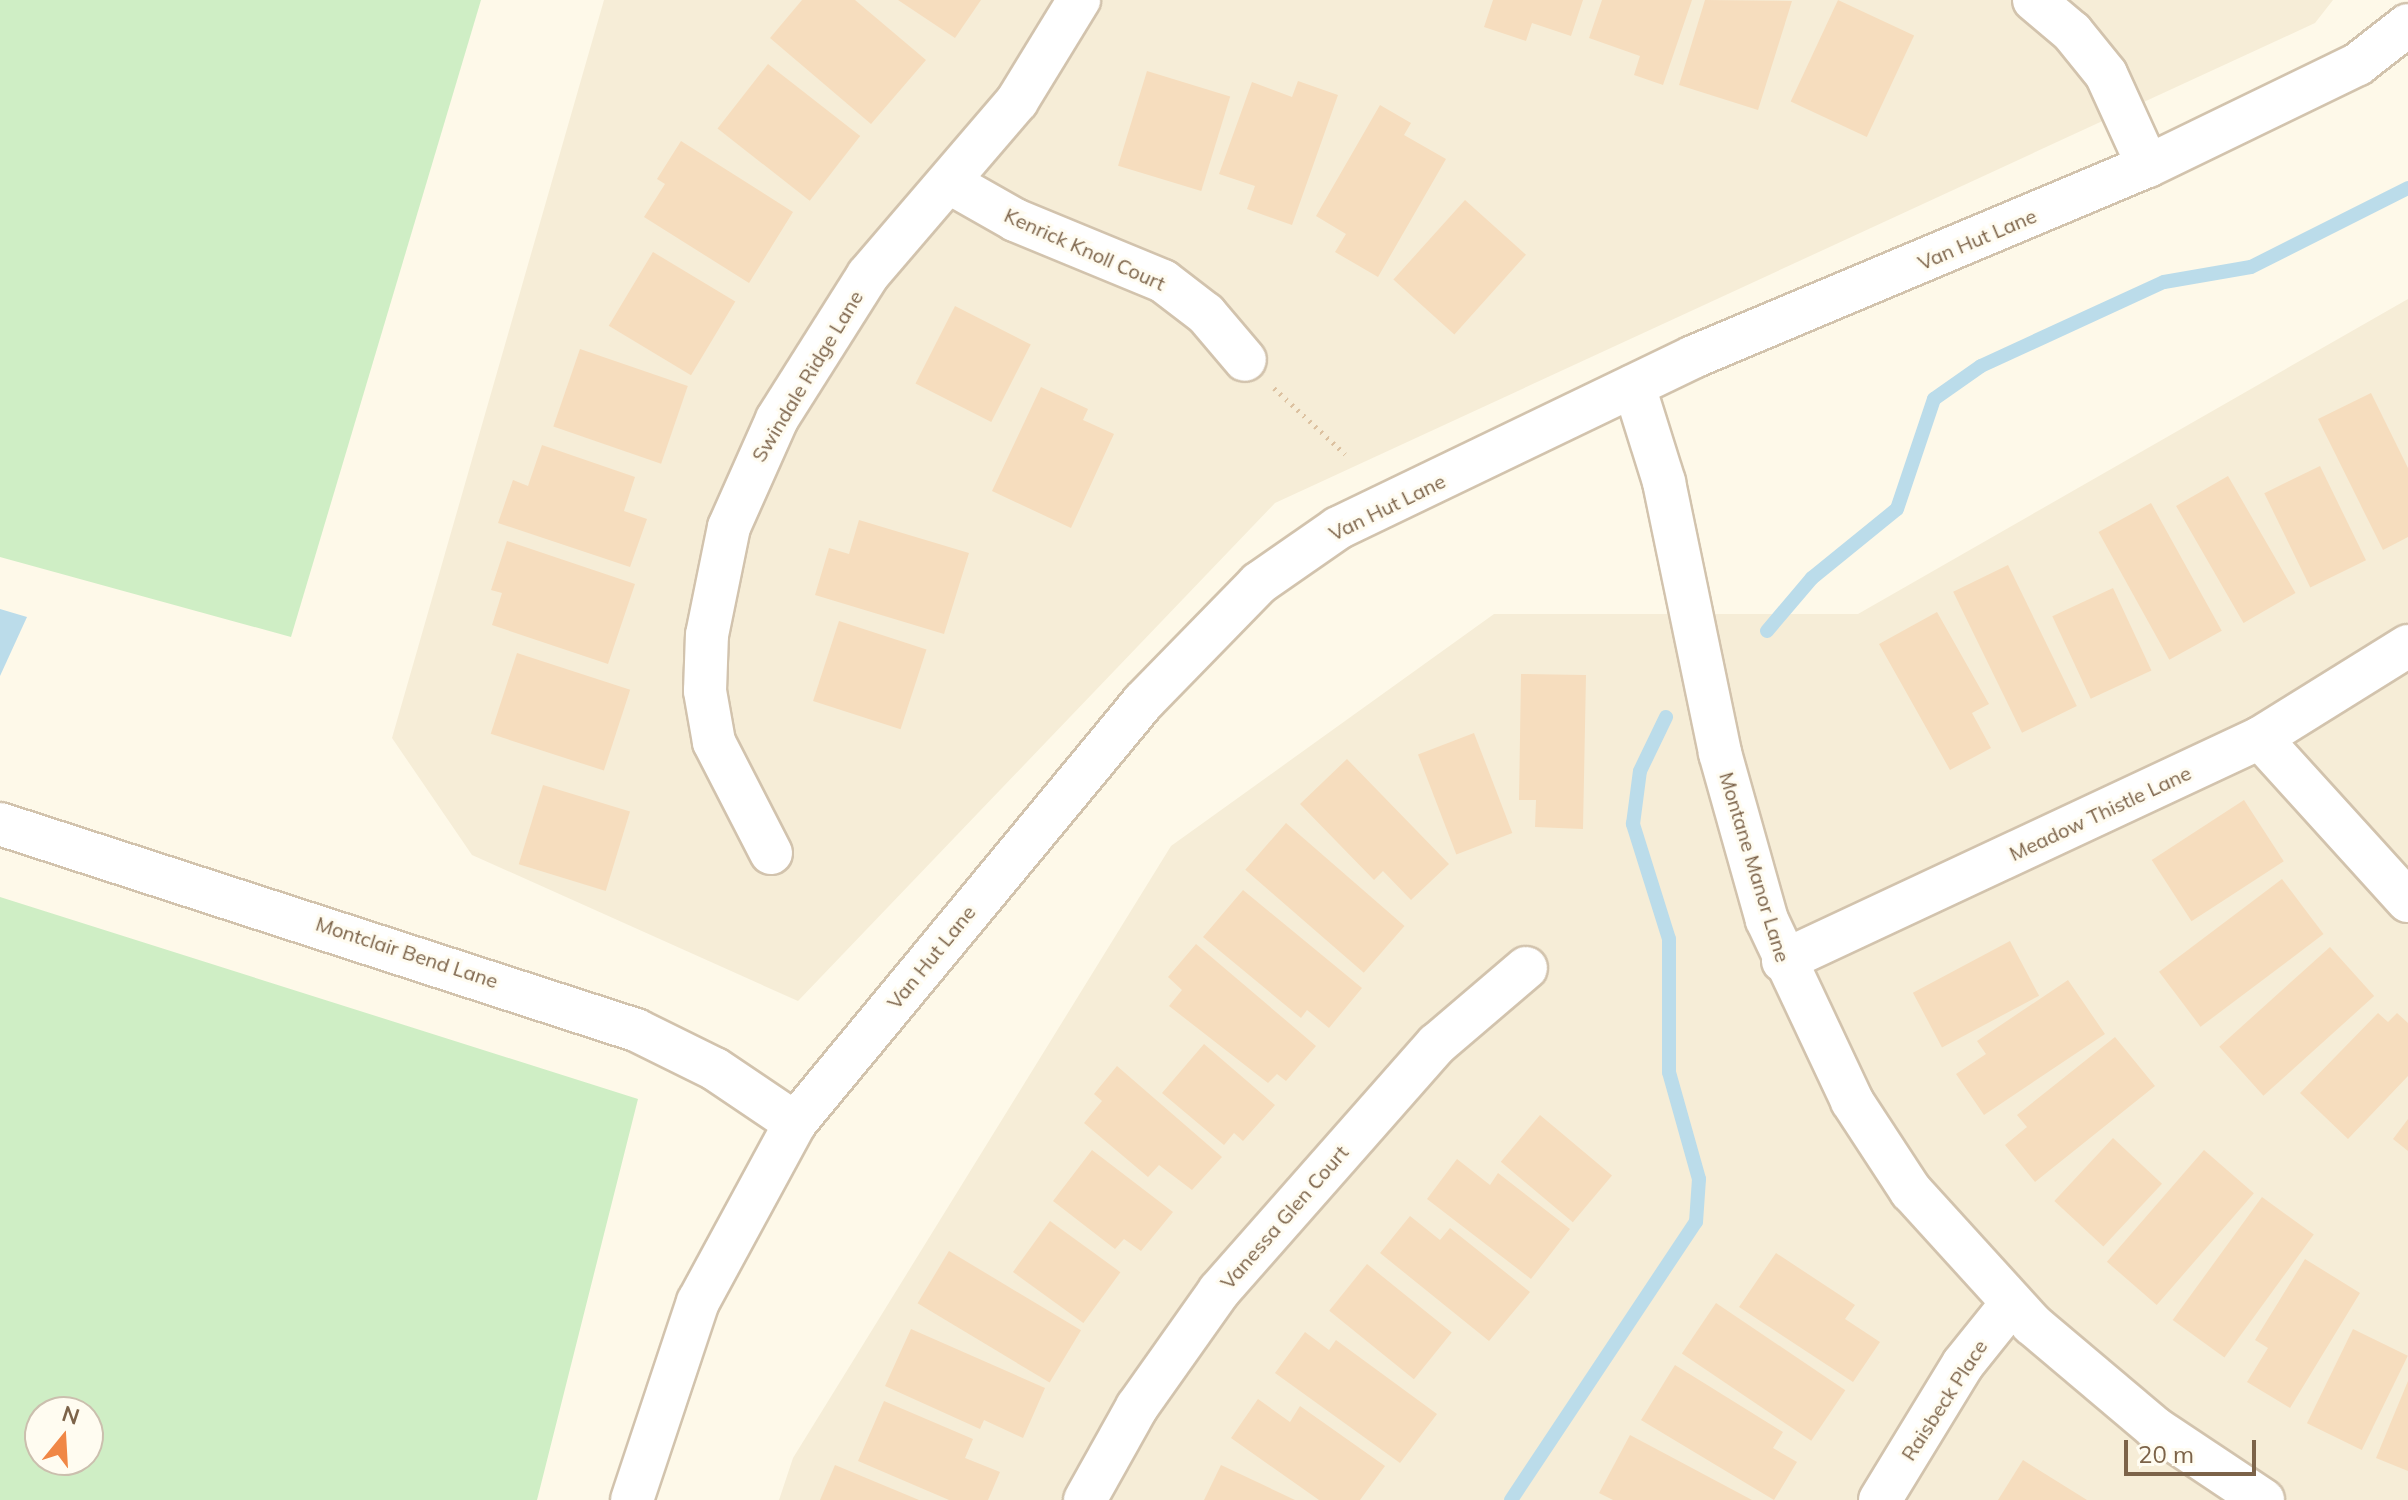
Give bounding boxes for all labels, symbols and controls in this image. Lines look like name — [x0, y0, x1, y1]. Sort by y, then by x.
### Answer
street label: Kenrick Knoll Court — [1001, 203, 1169, 295]
street label: Van Hut Lane — [1914, 203, 2040, 275]
street label: Swindale Ridge Lane — [746, 286, 868, 466]
street label: Van Hut Lane — [1325, 469, 1449, 545]
street label: Meadow Thistle Lane — [2005, 760, 2195, 866]
street label: Montane Manor Lane — [1715, 769, 1795, 965]
street label: Van Hut Lane — [882, 900, 980, 1014]
street label: Montclair Bend Lane — [313, 911, 501, 993]
street label: Vanessa Glen Court — [1215, 1140, 1353, 1294]
street label: Raisbeck Place — [1896, 1335, 1992, 1465]
north arrow — [24, 1396, 104, 1476]
text: N — [59, 1399, 83, 1431]
scale bar — [2128, 1424, 2260, 1474]
text: 20 m — [2138, 1439, 2194, 1469]

